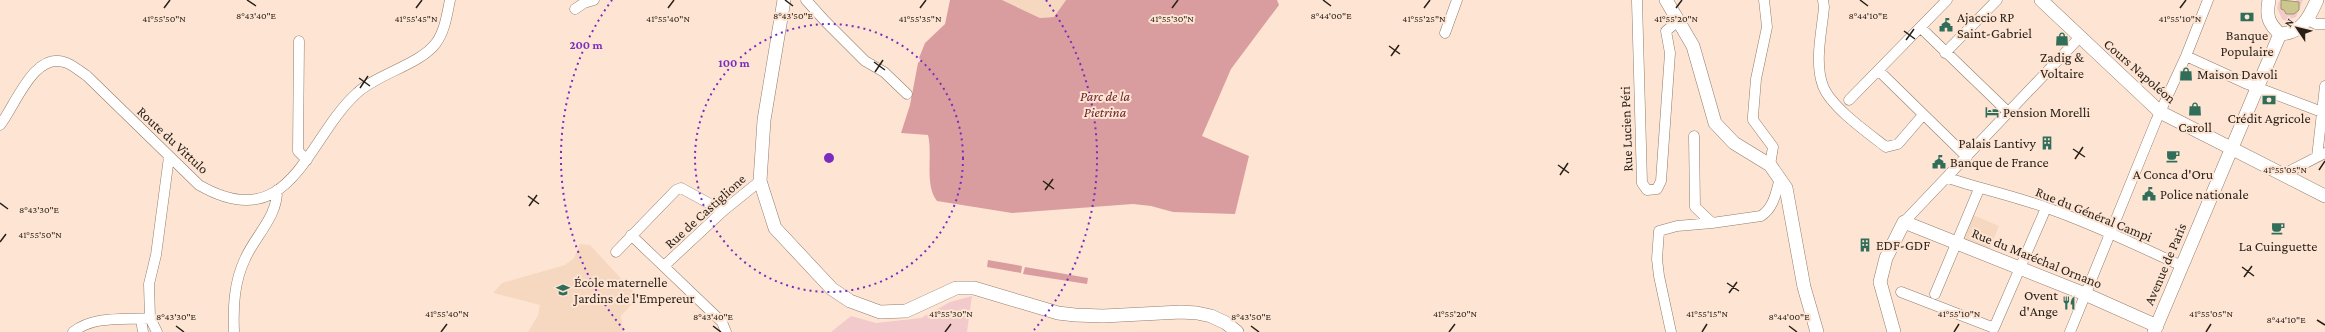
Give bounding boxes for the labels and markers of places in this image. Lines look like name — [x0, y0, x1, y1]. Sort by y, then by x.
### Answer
place label: Ajaccio RP Saint-Gabriel — [1957, 9, 2032, 41]
bank icon: Banque Populaire — [2239, 9, 2255, 25]
public building icon: Ajaccio RP Saint-Gabriel — [1938, 17, 1954, 33]
place label: Banque Populaire — [2220, 27, 2274, 59]
shop icon: Zadig & Voltaire — [2054, 31, 2070, 47]
place label: Zadig & Voltaire — [2040, 49, 2084, 81]
shop icon: Maison Davoli — [2178, 66, 2194, 82]
place label: Maison Davoli — [2197, 66, 2278, 82]
bank icon: Crédit Agricole — [2261, 92, 2277, 108]
shop icon: Caroll — [2187, 101, 2203, 117]
hotel icon: Pension Morelli — [1984, 104, 2000, 120]
place label: Pension Morelli — [2003, 104, 2090, 120]
place label: Crédit Agricole — [2227, 110, 2311, 126]
place label: Caroll — [2178, 119, 2212, 135]
place label: Palais Lantivy — [1958, 135, 2037, 151]
building icon: Palais Lantivy — [2039, 135, 2055, 151]
cafe icon: A Conca d'Oru — [2165, 148, 2181, 164]
centre of rings — [822, 151, 836, 165]
public building icon: Banque de France — [1931, 154, 1947, 170]
place label: Banque de France — [1950, 154, 2049, 170]
place label: A Conca d'Oru — [2133, 166, 2214, 182]
public building icon: Police nationale — [2141, 186, 2157, 202]
place label: Police nationale — [2160, 186, 2249, 202]
cafe icon: La Cuinguette — [2270, 220, 2286, 236]
building icon: EDF-GDF — [1857, 237, 1873, 253]
place label: EDF-GDF — [1876, 237, 1930, 253]
place label: La Cuinguette — [2239, 238, 2317, 254]
place label: École maternelle Jardins de l'Empereur — [572, 274, 695, 306]
school or university icon: École maternelle Jardins de l'Empereur — [555, 282, 571, 298]
place label: Ovent d'Ange — [2019, 287, 2058, 319]
restaurant icon: Ovent d'Ange — [2061, 295, 2077, 311]

